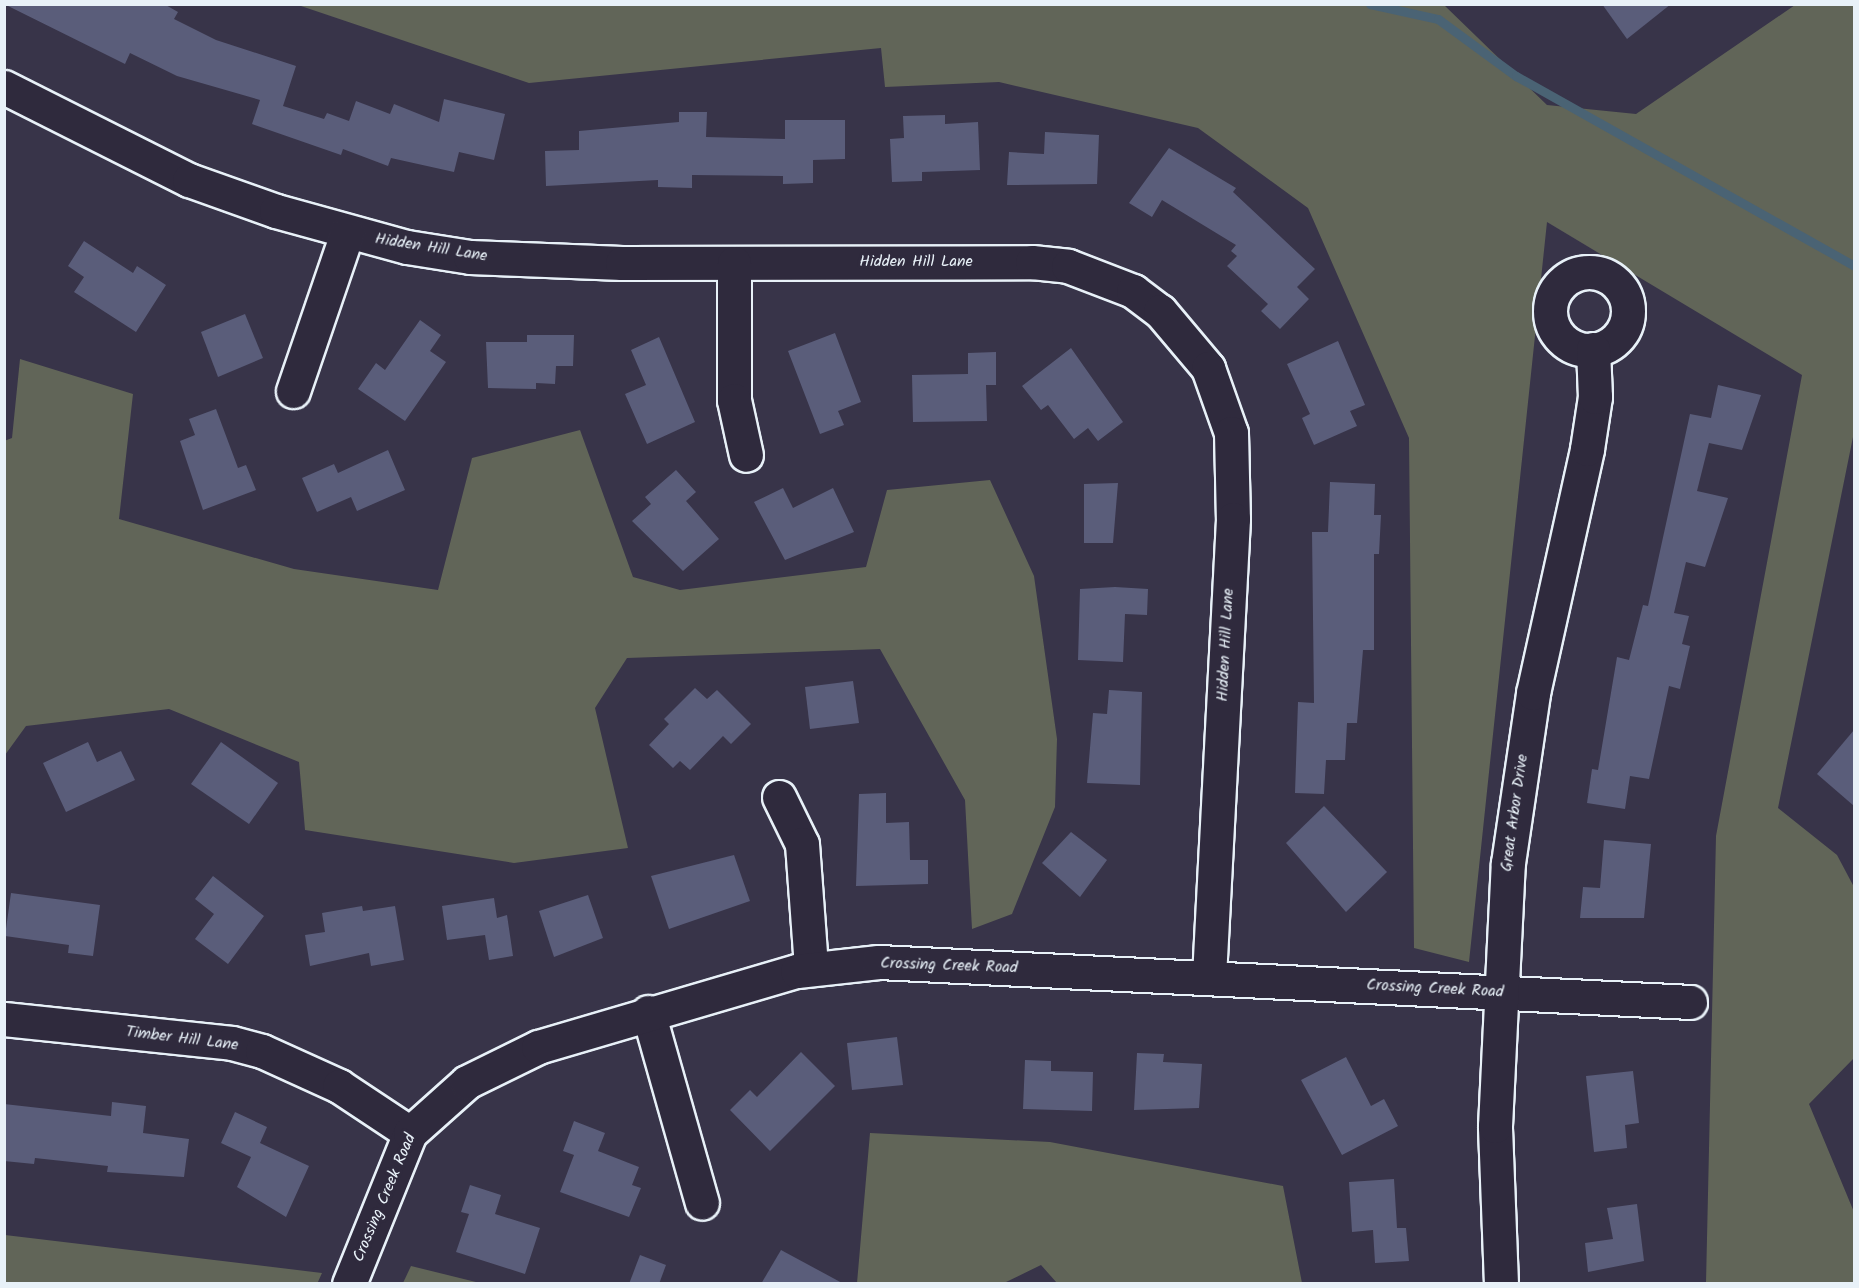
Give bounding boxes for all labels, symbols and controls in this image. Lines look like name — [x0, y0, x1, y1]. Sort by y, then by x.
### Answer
street label: Hidden Hill Lane — [374, 230, 488, 266]
street label: Hidden Hill Lane — [859, 252, 973, 272]
street label: Hidden Hill Lane — [1213, 588, 1239, 702]
street label: Great Arbor Drive — [1497, 753, 1533, 873]
street label: Crossing Creek Road — [880, 954, 1018, 978]
street label: Crossing Creek Road — [1366, 976, 1504, 1002]
street label: Timber Hill Lane — [125, 1023, 239, 1055]
street label: Crossing Creek Road — [349, 1131, 421, 1265]

